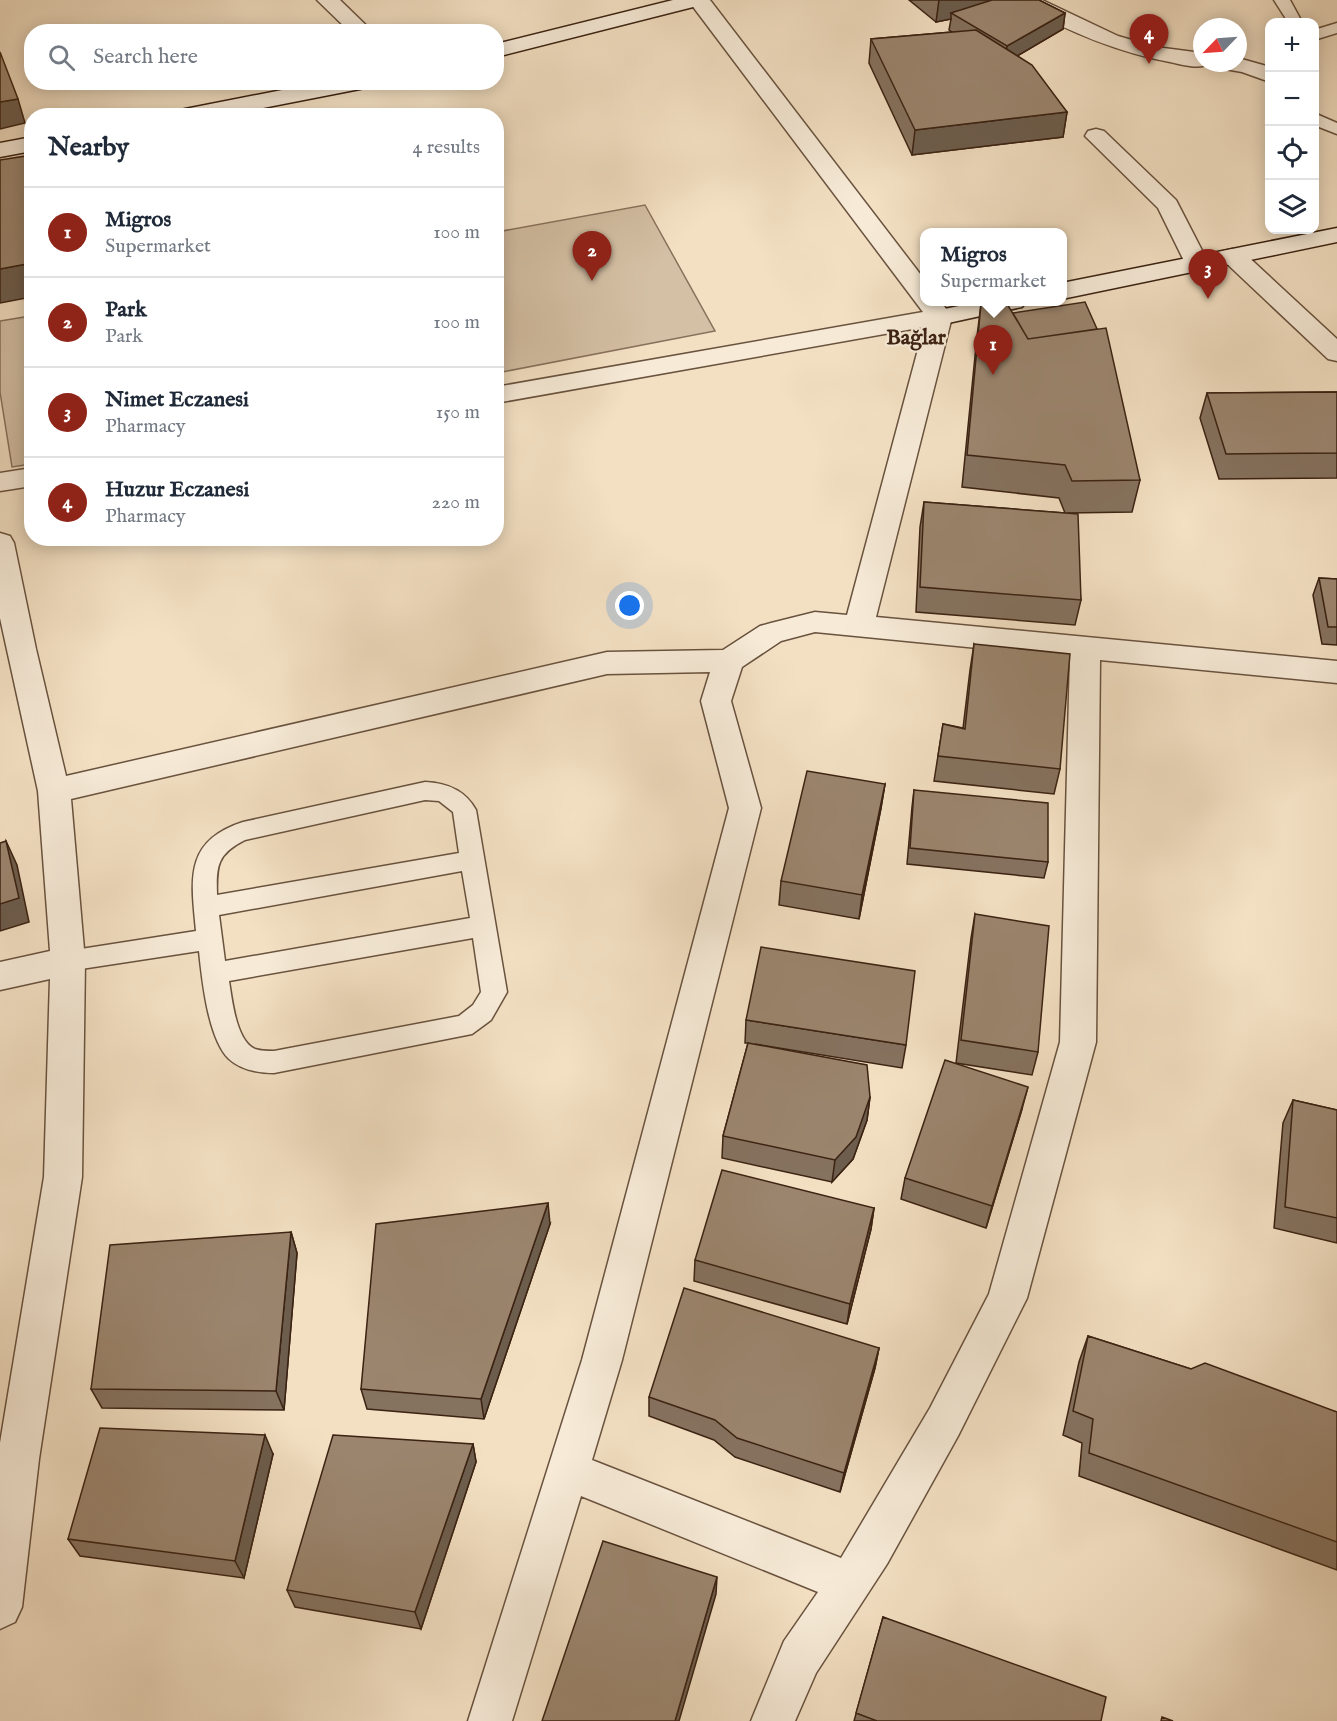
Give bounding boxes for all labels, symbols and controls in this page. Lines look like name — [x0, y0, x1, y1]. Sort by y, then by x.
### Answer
pin: 4 — [1130, 14, 1168, 64]
north arrow — [1193, 18, 1247, 72]
map controls — [1265, 18, 1319, 234]
button: + — [1265, 18, 1319, 72]
search box — [24, 24, 504, 90]
icon: search — [45, 41, 78, 74]
text: Search here — [93, 43, 198, 71]
button: − — [1265, 72, 1319, 126]
button: locate — [1265, 126, 1319, 180]
text: Nearby — [48, 131, 129, 164]
text: 4 results — [413, 135, 480, 160]
button: layers — [1265, 180, 1319, 234]
text: Migros — [105, 206, 171, 234]
text: 1 — [64, 220, 71, 245]
text: 100 m — [433, 220, 480, 245]
popup — [920, 228, 1067, 306]
pin: 2 — [572, 232, 612, 281]
text: Supermarket — [105, 234, 211, 259]
text: Migros — [941, 241, 1007, 269]
pin: 3 — [1188, 250, 1228, 299]
text: Supermarket — [941, 269, 1046, 294]
text: Park — [105, 296, 147, 324]
text: 2 — [63, 310, 72, 335]
text: 100 m — [433, 310, 480, 335]
text: Park — [105, 324, 143, 349]
district label: Bağlar — [886, 324, 947, 352]
pin: 1 — [974, 326, 1012, 375]
text: Nimet Eczanesi — [105, 386, 249, 414]
text: 3 — [64, 400, 71, 425]
text: 150 m — [436, 400, 480, 425]
text: Pharmacy — [105, 414, 186, 439]
text: Huzur Eczanesi — [105, 476, 249, 504]
text: 4 — [63, 490, 72, 515]
text: 220 m — [432, 490, 480, 515]
text: Pharmacy — [105, 504, 186, 529]
your location — [615, 591, 644, 620]

